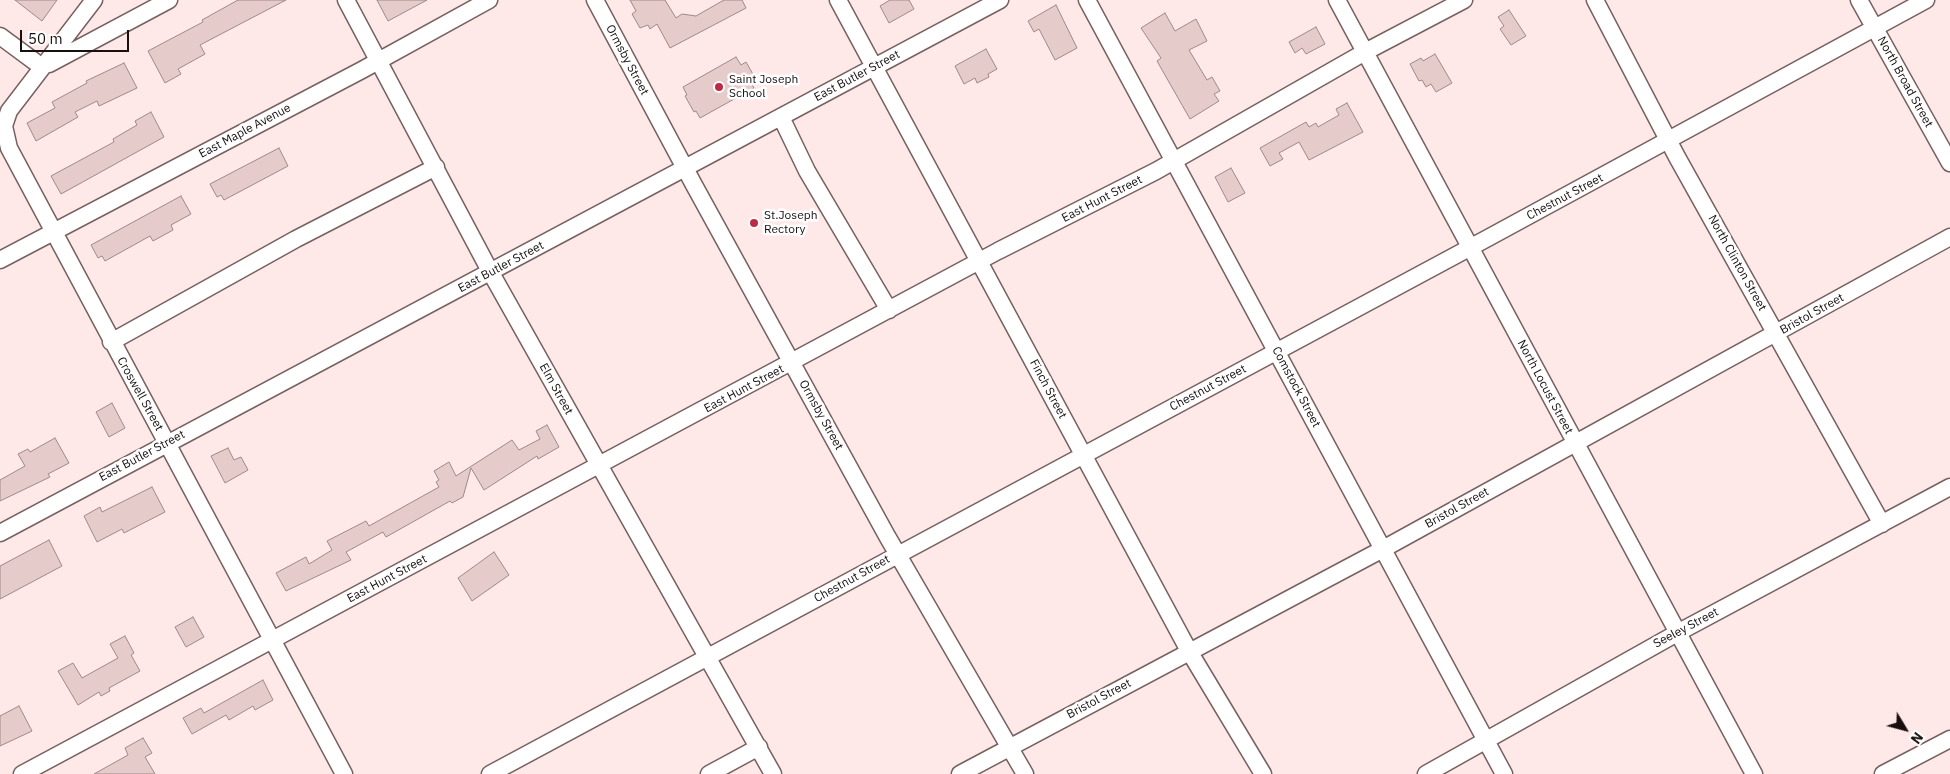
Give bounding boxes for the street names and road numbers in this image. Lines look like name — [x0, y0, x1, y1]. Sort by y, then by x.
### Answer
street label: Ormsby Street — [602, 22, 652, 98]
street label: North Broad Street — [1874, 34, 1936, 130]
street label: East Butler Street — [812, 47, 902, 105]
street label: East Maple Avenue — [197, 101, 293, 161]
street label: Chestnut Street — [1524, 171, 1606, 223]
street label: East Hunt Street — [1059, 173, 1145, 225]
street label: North Clinton Street — [1705, 213, 1769, 313]
street label: East Butler Street — [456, 238, 546, 296]
street label: Bristol Street — [1778, 291, 1846, 337]
street label: North Locust Street — [1514, 337, 1576, 437]
street label: Comstock Street — [1269, 344, 1323, 430]
street label: Croswell Street — [114, 355, 166, 433]
street label: Finch Street — [1026, 357, 1070, 421]
street label: Elm Street — [536, 361, 576, 417]
street label: East Hunt Street — [702, 362, 786, 416]
street label: Chestnut Street — [1167, 362, 1249, 414]
street label: Ormsby Street — [796, 377, 846, 453]
street label: East Butler Street — [97, 427, 187, 485]
street label: Bristol Street — [1423, 485, 1491, 531]
street label: East Hunt Street — [345, 552, 429, 606]
street label: Chestnut Street — [812, 552, 892, 606]
street label: Seeley Street — [1651, 605, 1721, 651]
street label: Bristol Street — [1064, 676, 1134, 722]

